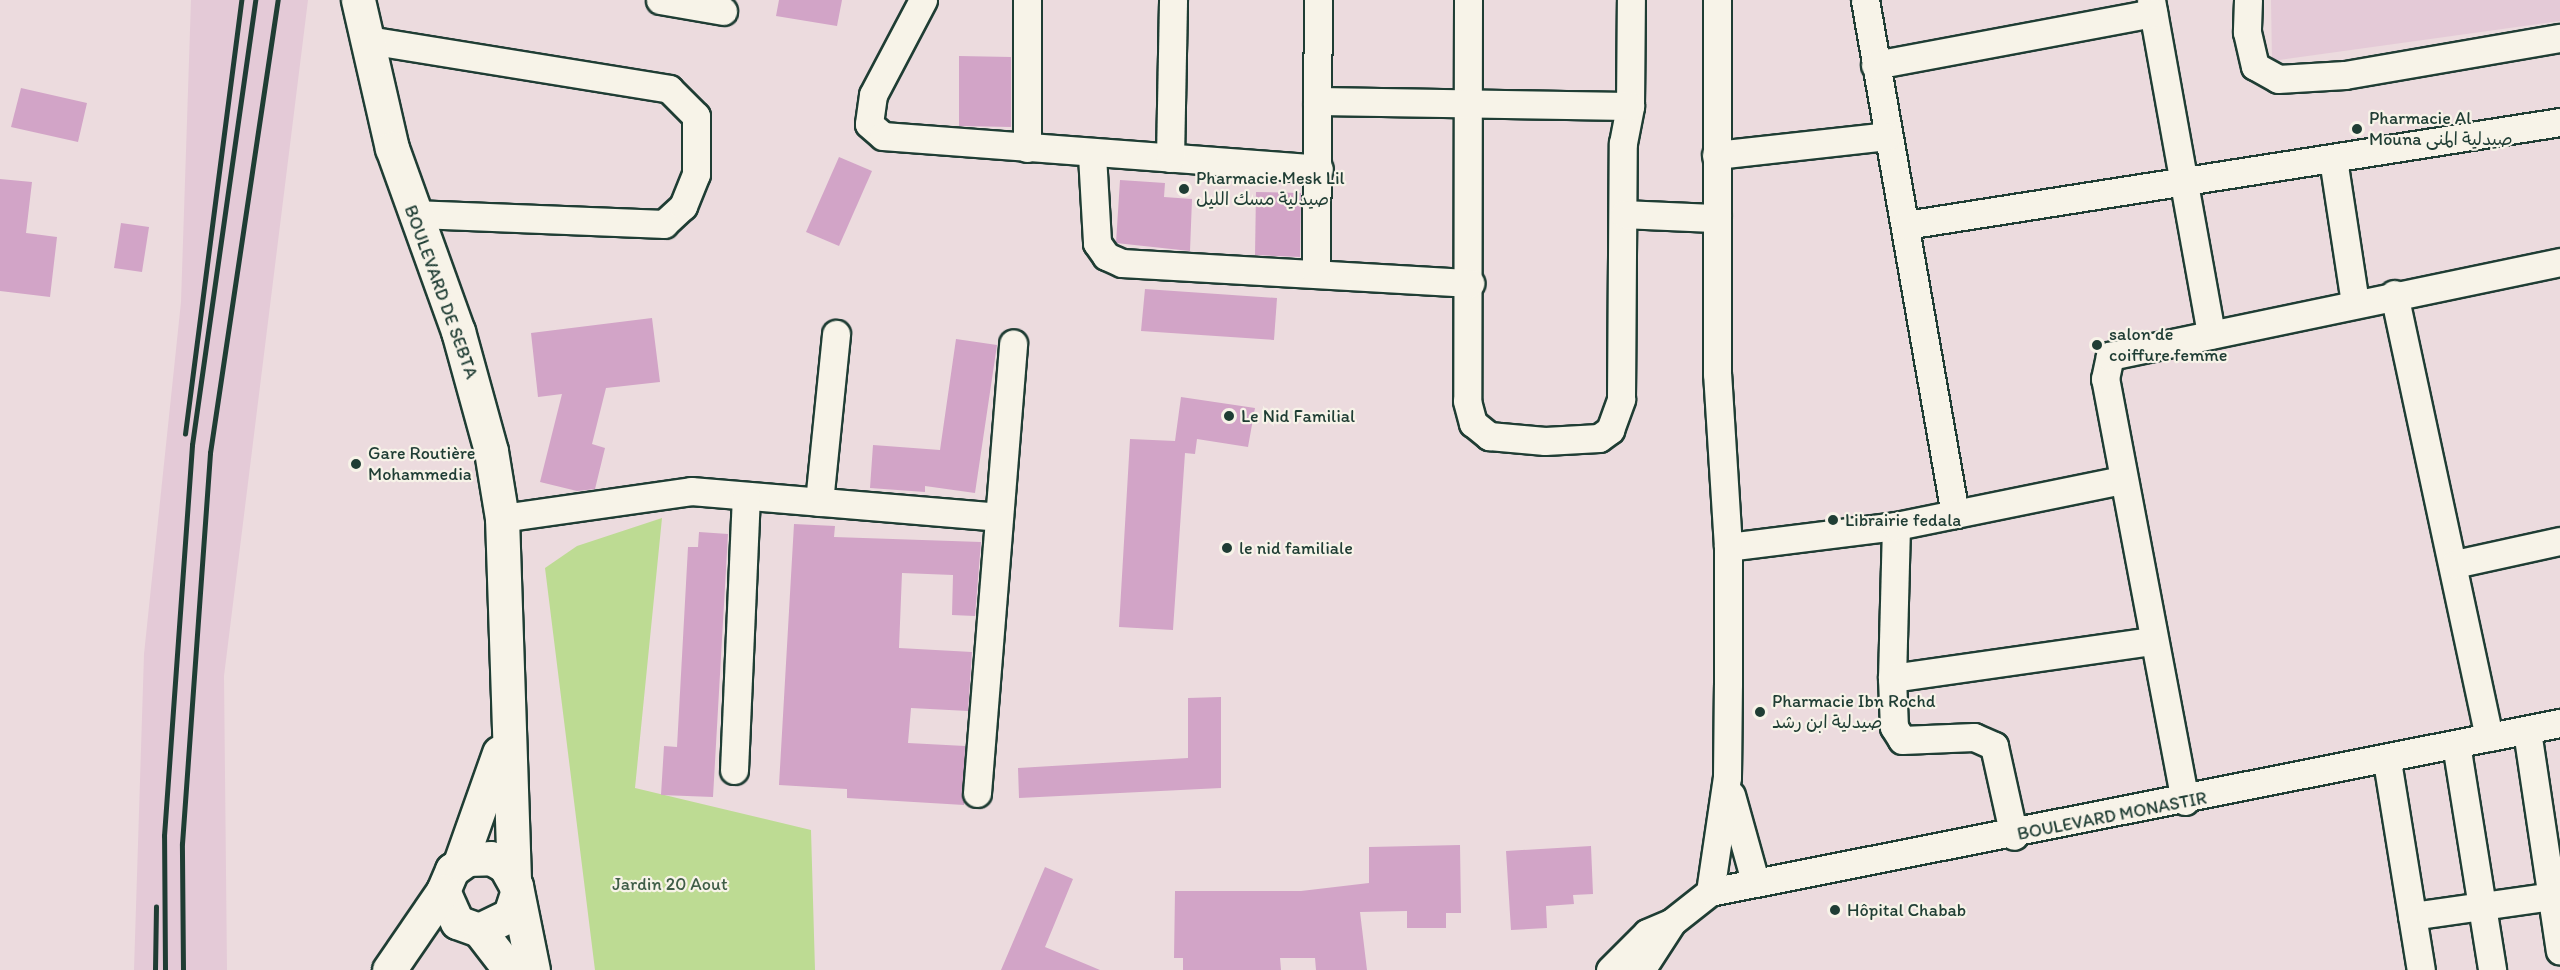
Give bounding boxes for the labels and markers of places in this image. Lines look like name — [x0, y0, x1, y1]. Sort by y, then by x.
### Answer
place label: Pharmacie Al Mouna صيدلية المنى — [2369, 108, 2513, 150]
marker: Pharmacie Al Mouna صيدلية المنى — [2350, 122, 2364, 136]
place label: Pharmacie Mesk Lil صيدلية مسك الليل — [1196, 168, 1345, 210]
marker: Pharmacie Mesk Lil صيدلية مسك الليل — [1177, 182, 1191, 196]
place label: salon de coiffure femme — [2109, 324, 2227, 366]
marker: salon de coiffure femme — [2090, 338, 2104, 352]
place label: Le Nid Familial — [1241, 405, 1355, 427]
marker: Le Nid Familial — [1222, 409, 1236, 423]
place label: Gare Routière Mohammedia — [368, 443, 475, 486]
marker: Gare Routière Mohammedia — [349, 457, 363, 471]
place label: Librairie fedala — [1845, 509, 1961, 531]
marker: Librairie fedala — [1826, 513, 1840, 527]
place label: le nid familiale — [1239, 537, 1353, 559]
marker: le nid familiale — [1220, 541, 1234, 555]
place label: Pharmacie Ibn Rochd صيدلية ابن رشد — [1772, 691, 1935, 734]
marker: Pharmacie Ibn Rochd صيدلية ابن رشد — [1753, 705, 1767, 719]
place label: Hôpital Chabab — [1847, 899, 1966, 921]
marker: Hôpital Chabab — [1828, 903, 1842, 917]

